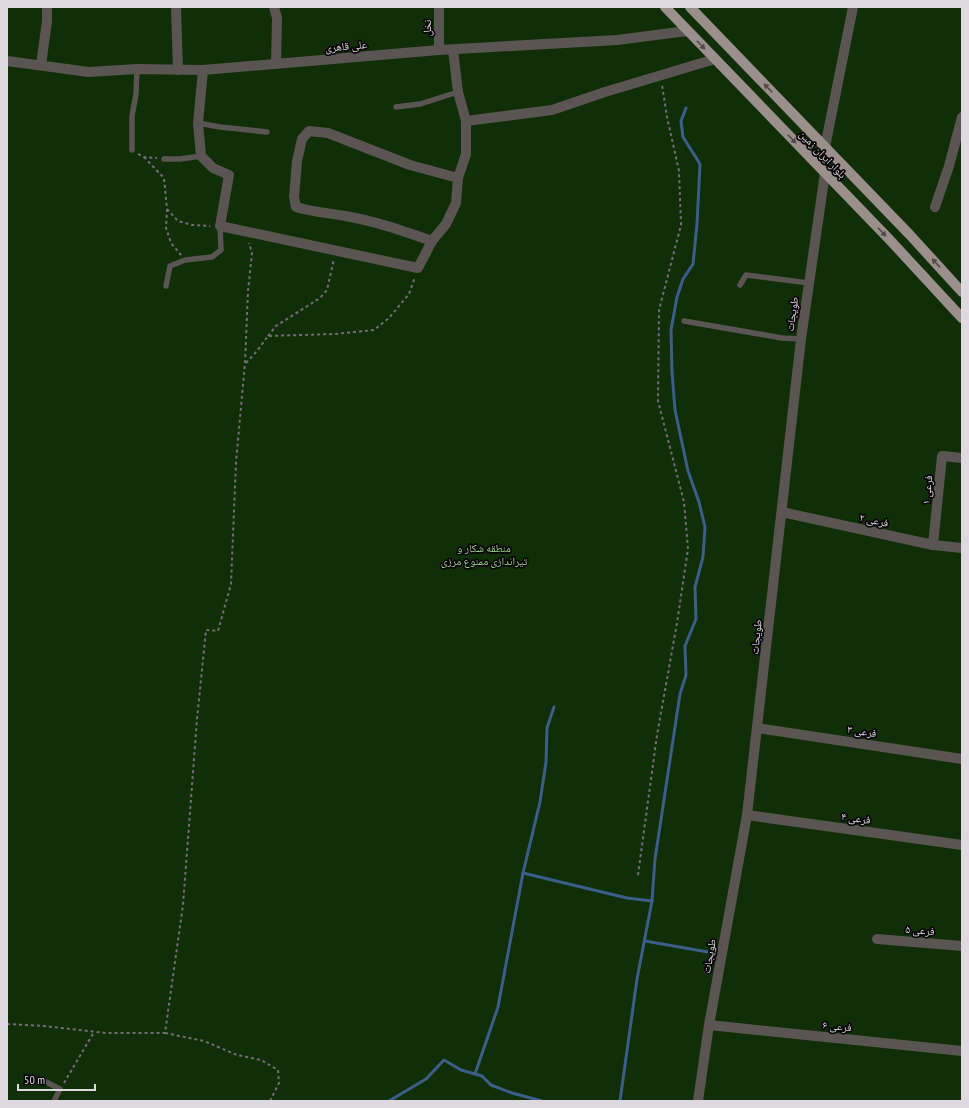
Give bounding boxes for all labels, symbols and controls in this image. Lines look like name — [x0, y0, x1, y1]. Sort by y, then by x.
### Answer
street label: نخل — [420, 19, 434, 37]
street label: علی قاهری — [324, 37, 368, 55]
one-way arrow — [697, 40, 706, 50]
one-way arrow — [763, 83, 773, 93]
street label: بلوار ایران زمین — [796, 127, 850, 181]
one-way arrow — [787, 134, 796, 144]
one-way arrow — [877, 227, 887, 237]
one-way arrow — [931, 258, 940, 268]
street label: طویجات — [783, 296, 801, 332]
street label: فرعی ۱ — [918, 474, 936, 505]
street label: فرعی ۲ — [858, 510, 890, 530]
park label: منطقه شکار و تیراندازی ممنوع مرزی — [441, 541, 528, 568]
street label: طویجات — [747, 619, 765, 655]
street label: فرعی ۳ — [846, 722, 878, 740]
street label: فرعی ۴ — [840, 809, 872, 827]
street label: فرعی ۵ — [905, 922, 936, 938]
street label: طویجات — [699, 938, 719, 974]
street label: فرعی ۶ — [822, 1017, 853, 1035]
scale bar — [18, 1066, 95, 1092]
text: 50 m — [24, 1072, 45, 1087]

